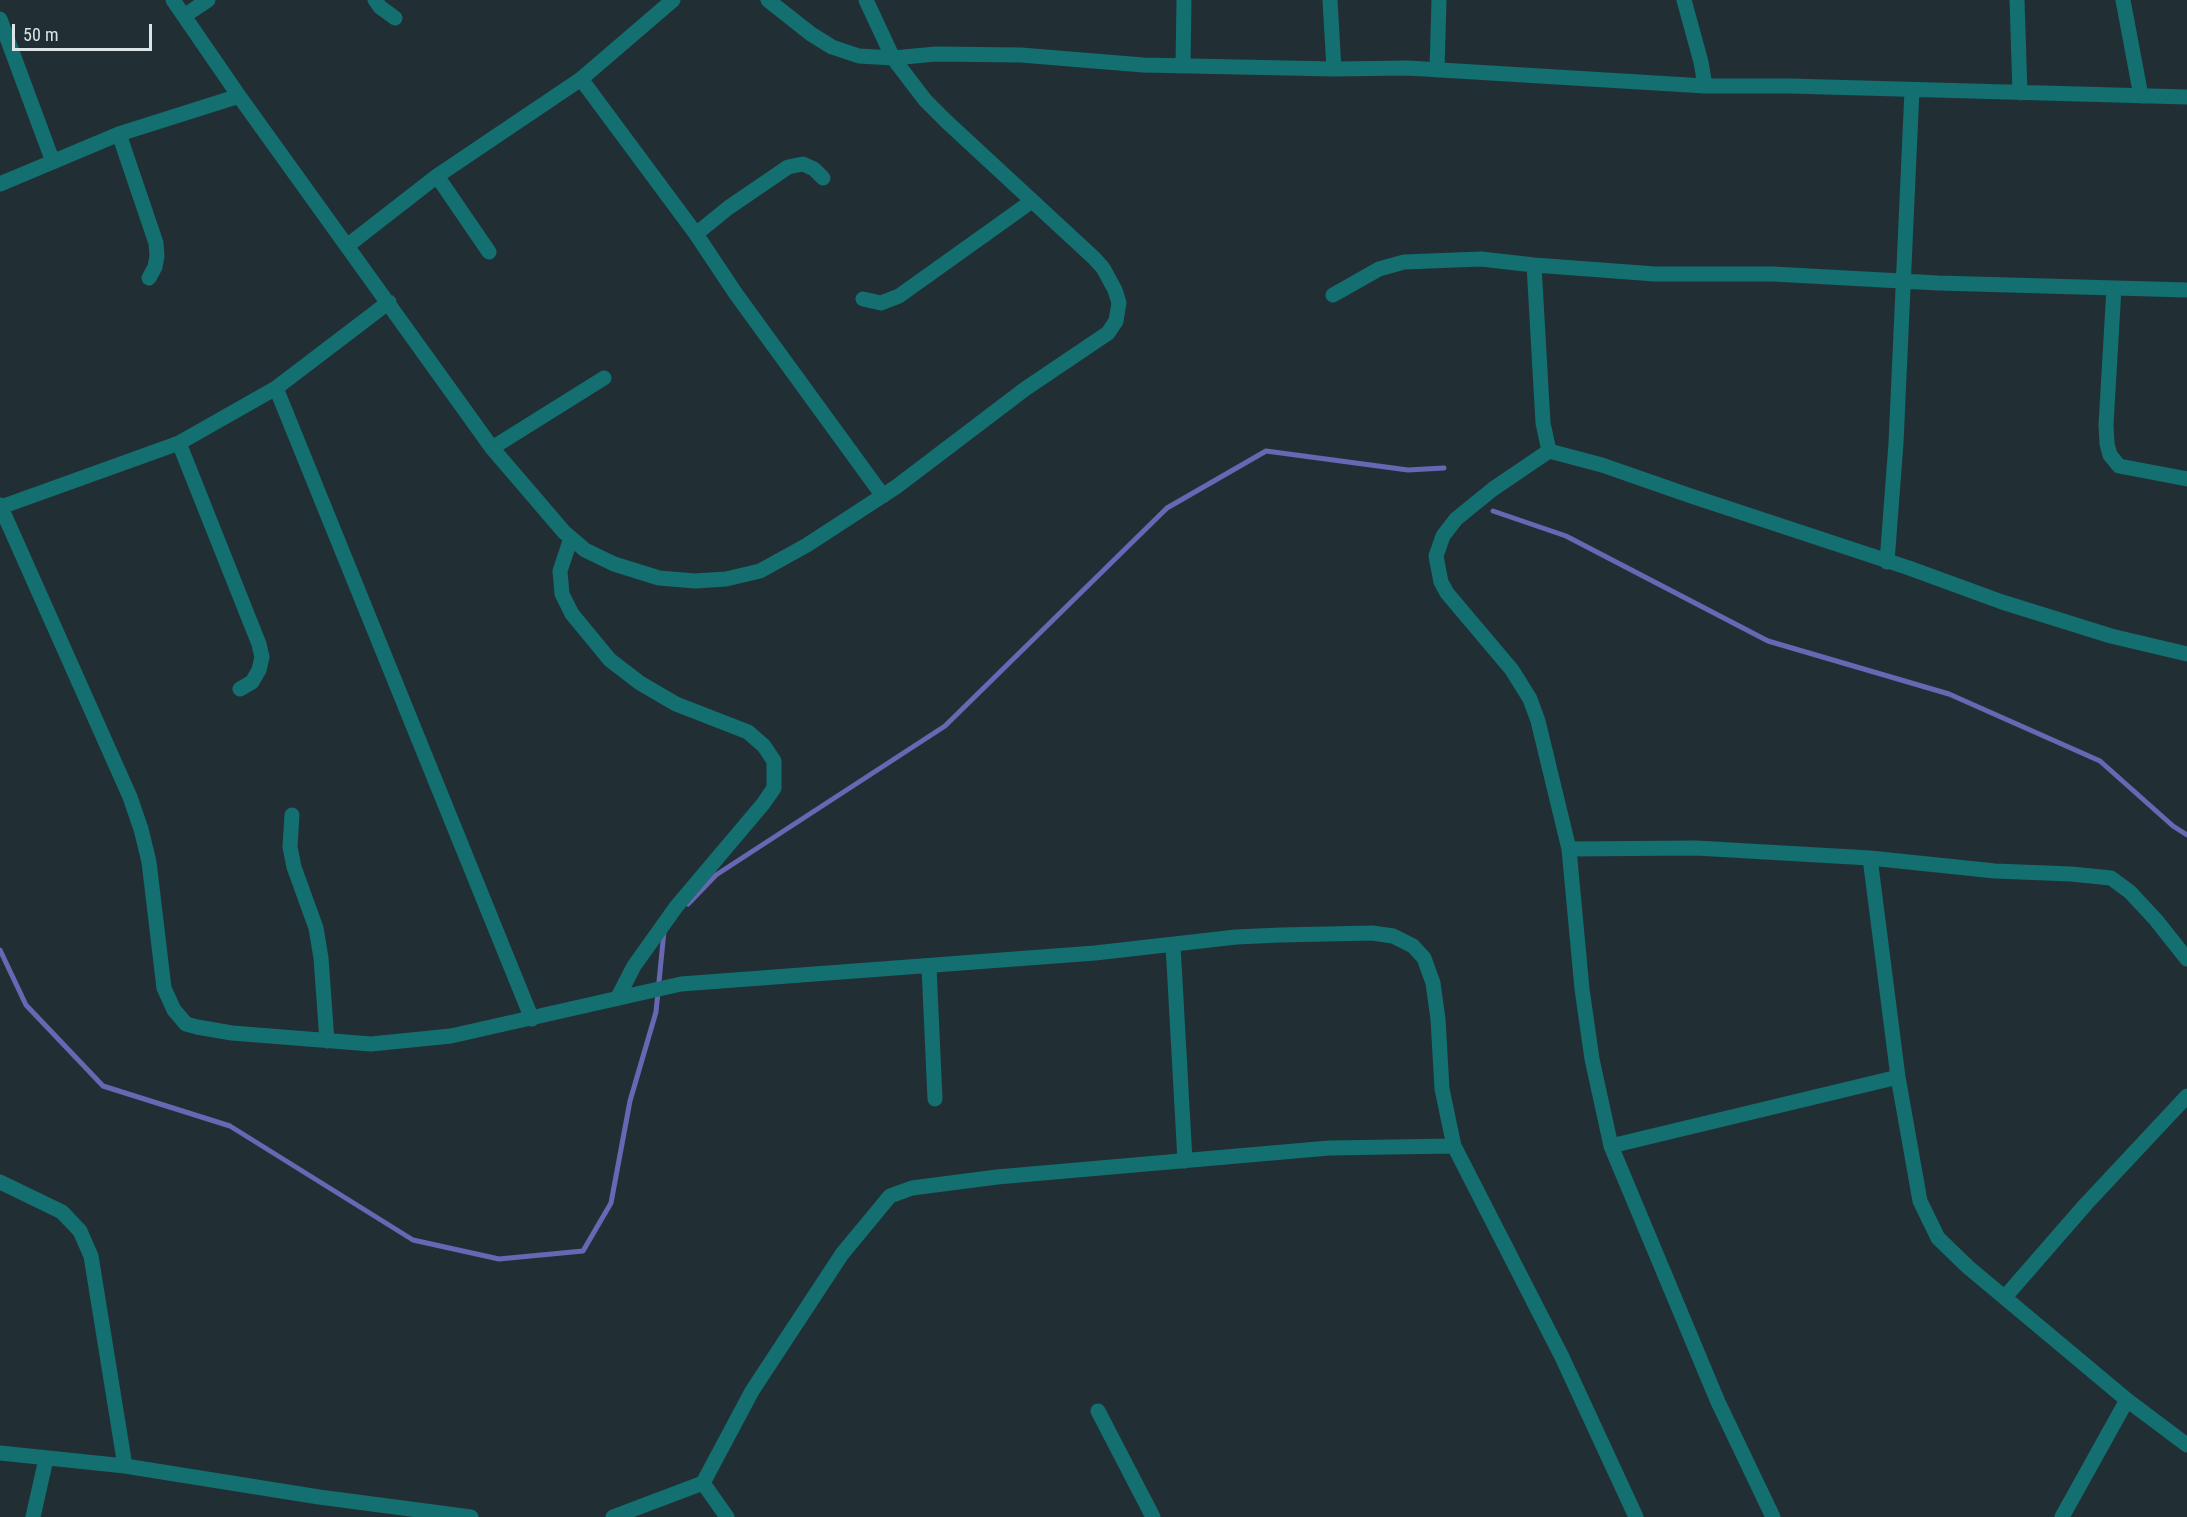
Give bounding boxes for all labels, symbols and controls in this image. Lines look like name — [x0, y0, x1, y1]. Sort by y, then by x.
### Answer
scale bar — [15, 12, 154, 50]
text: 50 m — [23, 24, 58, 45]

